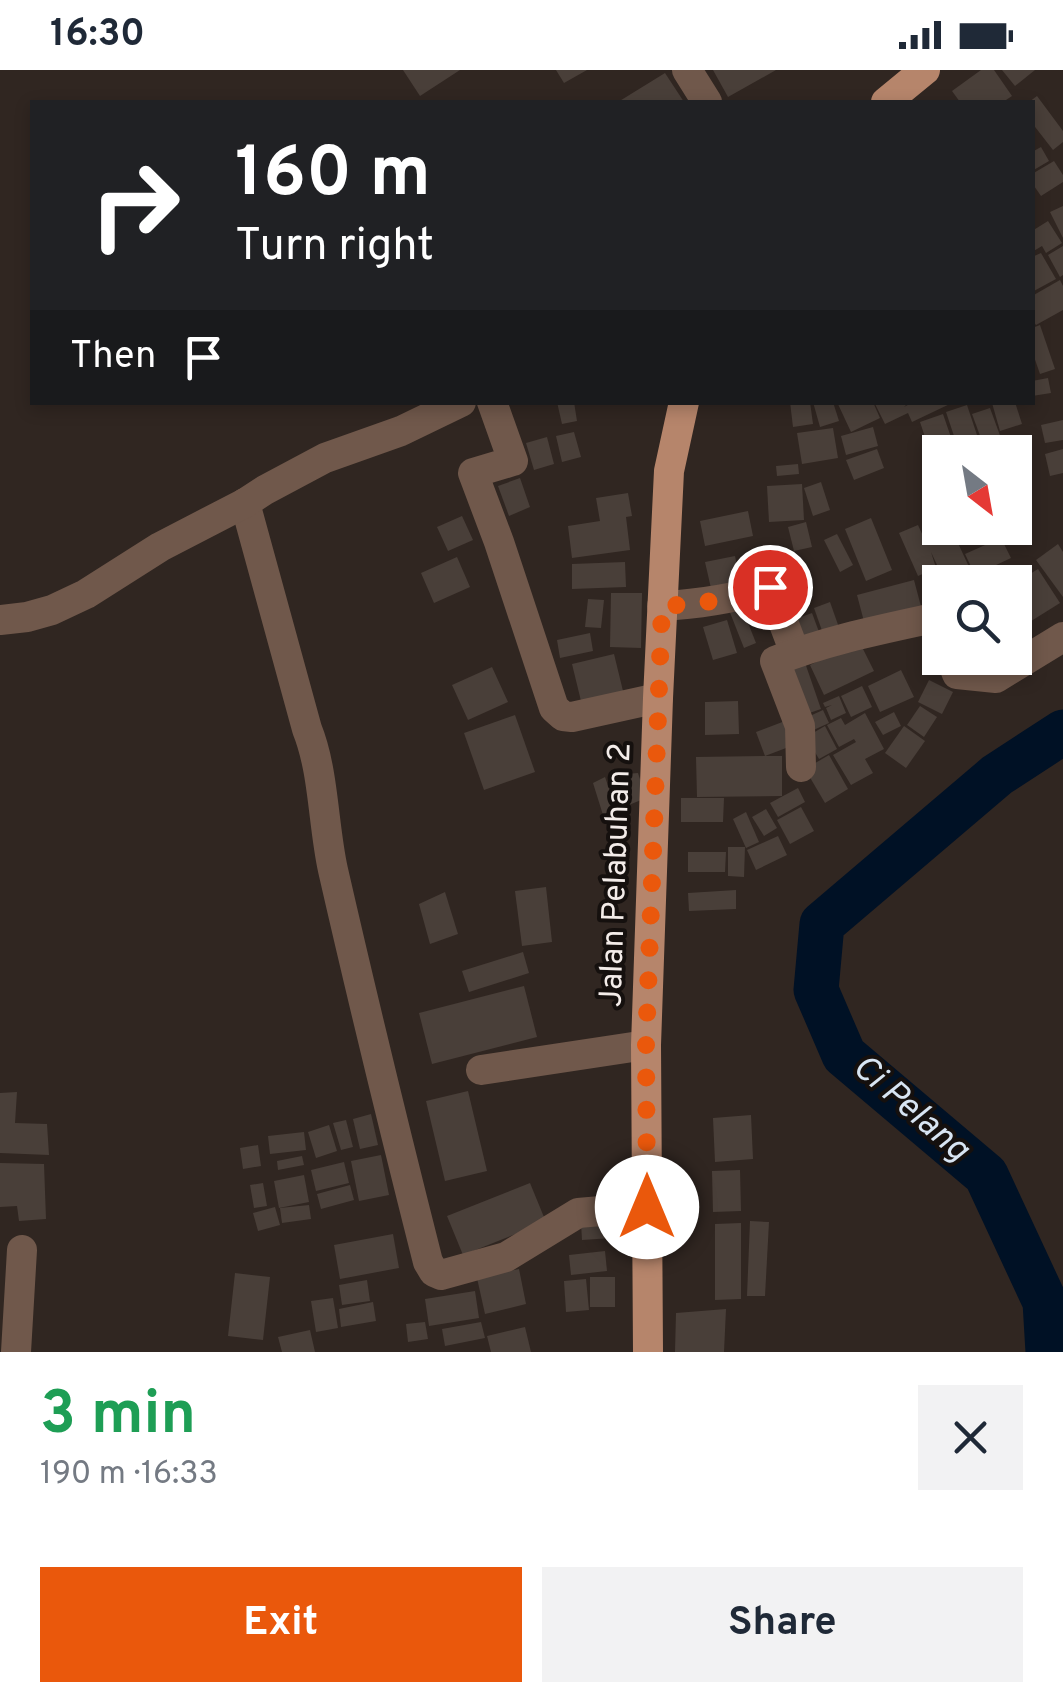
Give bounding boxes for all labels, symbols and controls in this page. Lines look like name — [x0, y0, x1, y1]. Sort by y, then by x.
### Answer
text: 16:30 — [50, 11, 145, 60]
text: 160 m — [235, 132, 431, 221]
icon: right — [70, 140, 200, 270]
text: Turn right — [235, 219, 434, 276]
icon: arrive — [176, 330, 231, 385]
text: Then — [70, 333, 156, 382]
north arrow — [922, 435, 1032, 545]
map controls — [922, 435, 1032, 675]
pin — [728, 545, 813, 630]
icon: arrive — [743, 560, 798, 615]
button: search — [922, 565, 1032, 675]
street label: Jalan Pelabuhan 2 — [592, 742, 642, 1008]
water label: Ci Pelang — [842, 1046, 979, 1173]
position arrow — [595, 1155, 699, 1259]
text: 3 min — [40, 1379, 196, 1455]
button: close — [918, 1385, 1023, 1490]
text: 190 m · 16:33 — [40, 1455, 218, 1495]
button: Exit — [40, 1567, 522, 1682]
button: Share — [542, 1567, 1023, 1682]

